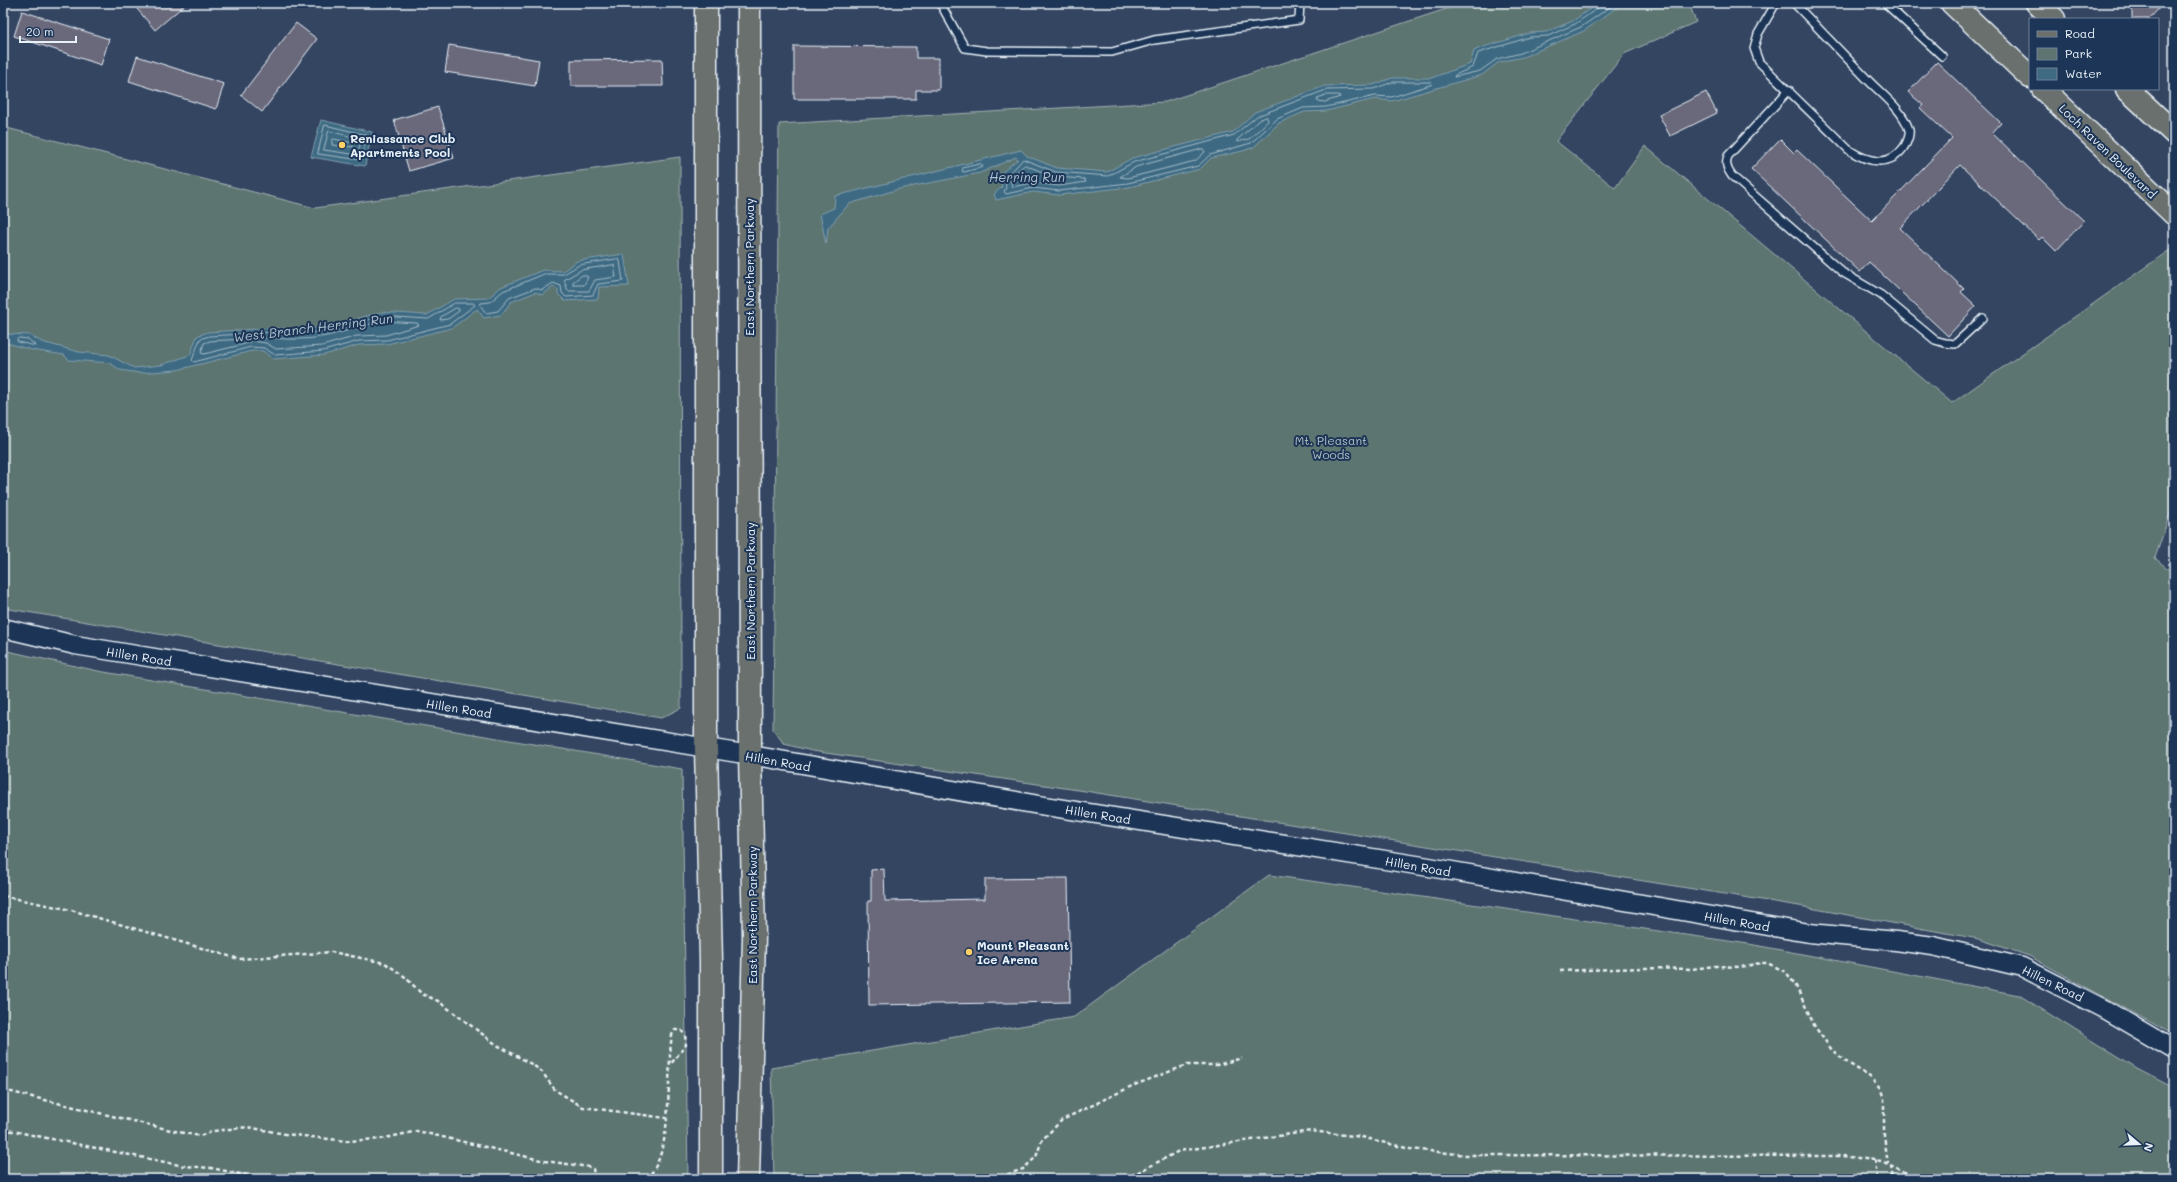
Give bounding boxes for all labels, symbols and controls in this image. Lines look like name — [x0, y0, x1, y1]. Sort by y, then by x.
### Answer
scale bar — [20, 18, 76, 44]
legend — [2029, 18, 2159, 90]
text: 20 m — [26, 23, 54, 39]
text: Road — [2065, 25, 2095, 41]
text: Park — [2065, 45, 2092, 61]
text: Water — [2065, 65, 2102, 81]
street label: Loch Raven Boulevard — [2056, 100, 2160, 202]
place label: Reniassance Club Apartments Pool — [350, 130, 456, 160]
marker: Reniassance Club Apartments Pool — [337, 140, 347, 150]
water label: Herring Run — [989, 168, 1065, 185]
street label: East Northern Parkway — [741, 198, 757, 336]
water label: West Branch Herring Run — [232, 309, 394, 345]
park label: Mt. Pleasant Woods — [1295, 432, 1367, 462]
street label: East Northern Parkway — [742, 522, 758, 660]
street label: Hillen Road — [105, 643, 173, 669]
street label: Hillen Road — [425, 695, 493, 721]
street label: Hillen Road — [744, 747, 812, 775]
street label: Hillen Road — [1064, 801, 1132, 827]
street label: East Northern Parkway — [744, 846, 760, 984]
street label: Hillen Road — [1384, 852, 1452, 880]
street label: Hillen Road — [1703, 907, 1771, 935]
place label: Mount Pleasant Ice Arena — [977, 937, 1069, 967]
marker: Mount Pleasant Ice Arena — [964, 947, 974, 957]
street label: Hillen Road — [2020, 961, 2087, 1005]
north arrow — [2119, 1124, 2159, 1164]
text: N — [2140, 1141, 2157, 1154]

